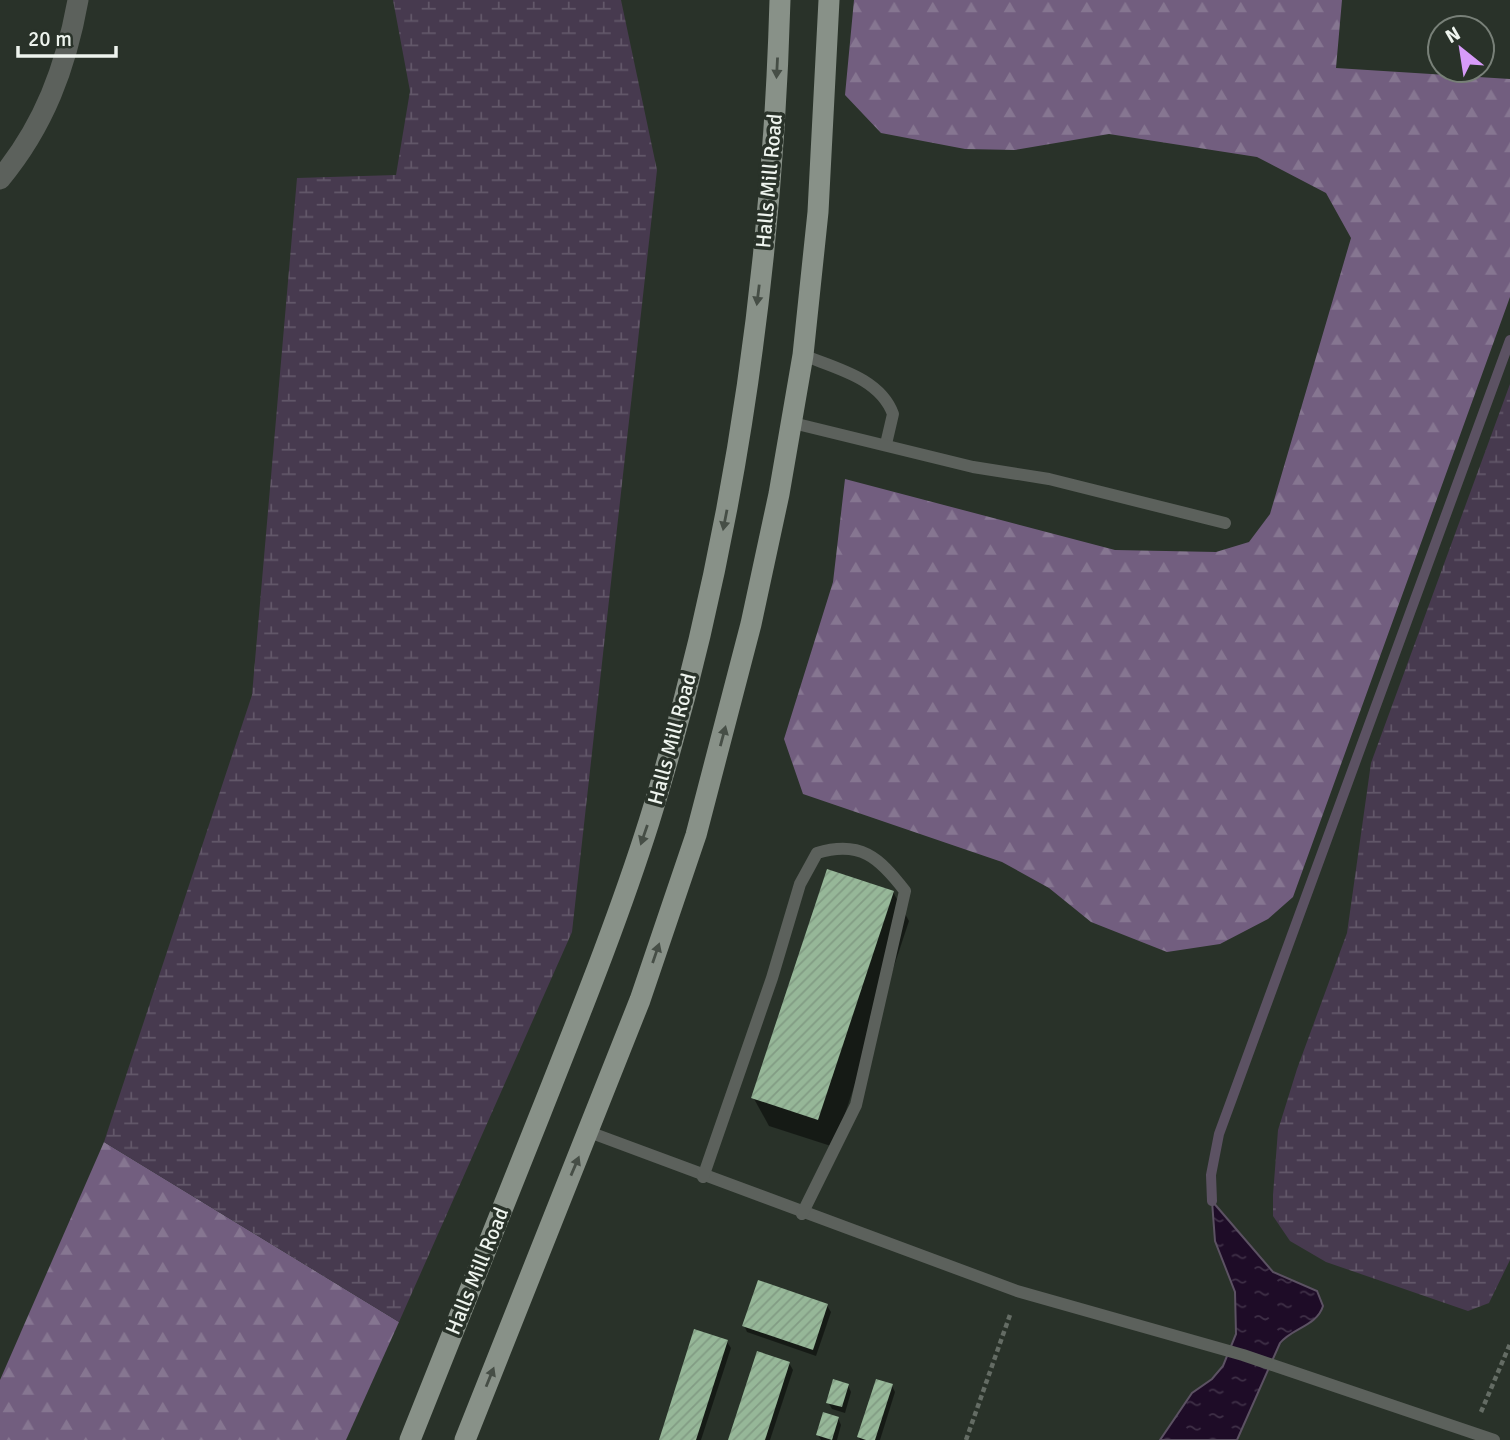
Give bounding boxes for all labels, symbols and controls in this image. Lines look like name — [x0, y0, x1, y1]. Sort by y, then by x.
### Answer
scale bar — [18, 14, 116, 58]
north arrow — [1426, 14, 1496, 84]
text: N — [1441, 21, 1465, 49]
text: 20 m — [28, 26, 72, 52]
one-way arrow — [772, 57, 783, 79]
street label: Halls Mill Road — [750, 113, 788, 249]
one-way arrow — [752, 284, 763, 306]
one-way arrow — [719, 509, 730, 531]
street label: Halls Mill Road — [642, 670, 702, 808]
one-way arrow — [718, 725, 728, 746]
one-way arrow — [638, 825, 649, 846]
one-way arrow — [651, 942, 662, 963]
one-way arrow — [570, 1155, 581, 1176]
street label: Halls Mill Road — [440, 1204, 514, 1338]
one-way arrow — [485, 1366, 496, 1387]

